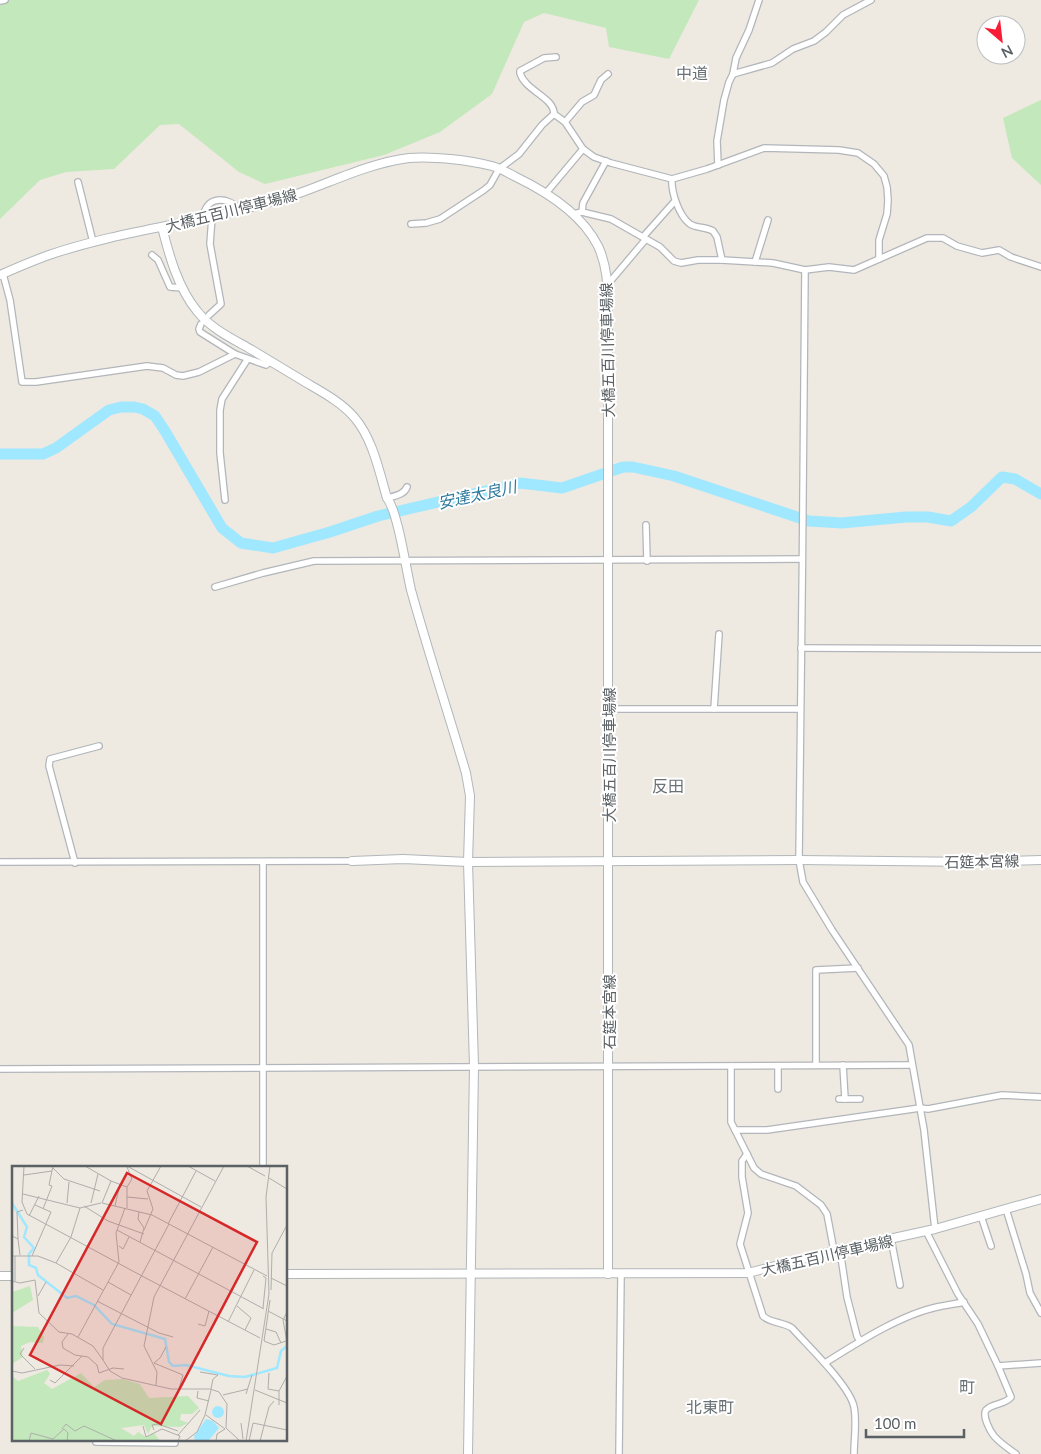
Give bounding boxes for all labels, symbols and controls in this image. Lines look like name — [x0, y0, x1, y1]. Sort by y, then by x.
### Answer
north arrow — [976, 15, 1026, 65]
text: N — [999, 42, 1016, 62]
district label: 中道 — [676, 63, 708, 82]
street label: 大橋五百川停車場線 — [163, 185, 299, 235]
street label: 大橋五百川停車場線 — [597, 282, 617, 418]
water label: 安達太良川 — [436, 476, 520, 512]
street label: 大橋五百川停車場線 — [600, 687, 618, 823]
district label: 反田 — [652, 776, 684, 795]
street label: 石筵本宮線 — [944, 851, 1020, 871]
street label: 石筵本宮線 — [600, 974, 618, 1050]
inset map — [12, 1166, 288, 1442]
street label: 大橋五百川停車場線 — [759, 1231, 895, 1279]
district label: 町 — [959, 1377, 975, 1396]
district label: 北東町 — [686, 1397, 734, 1416]
scale bar — [866, 1406, 964, 1438]
text: 100 m — [874, 1414, 916, 1432]

